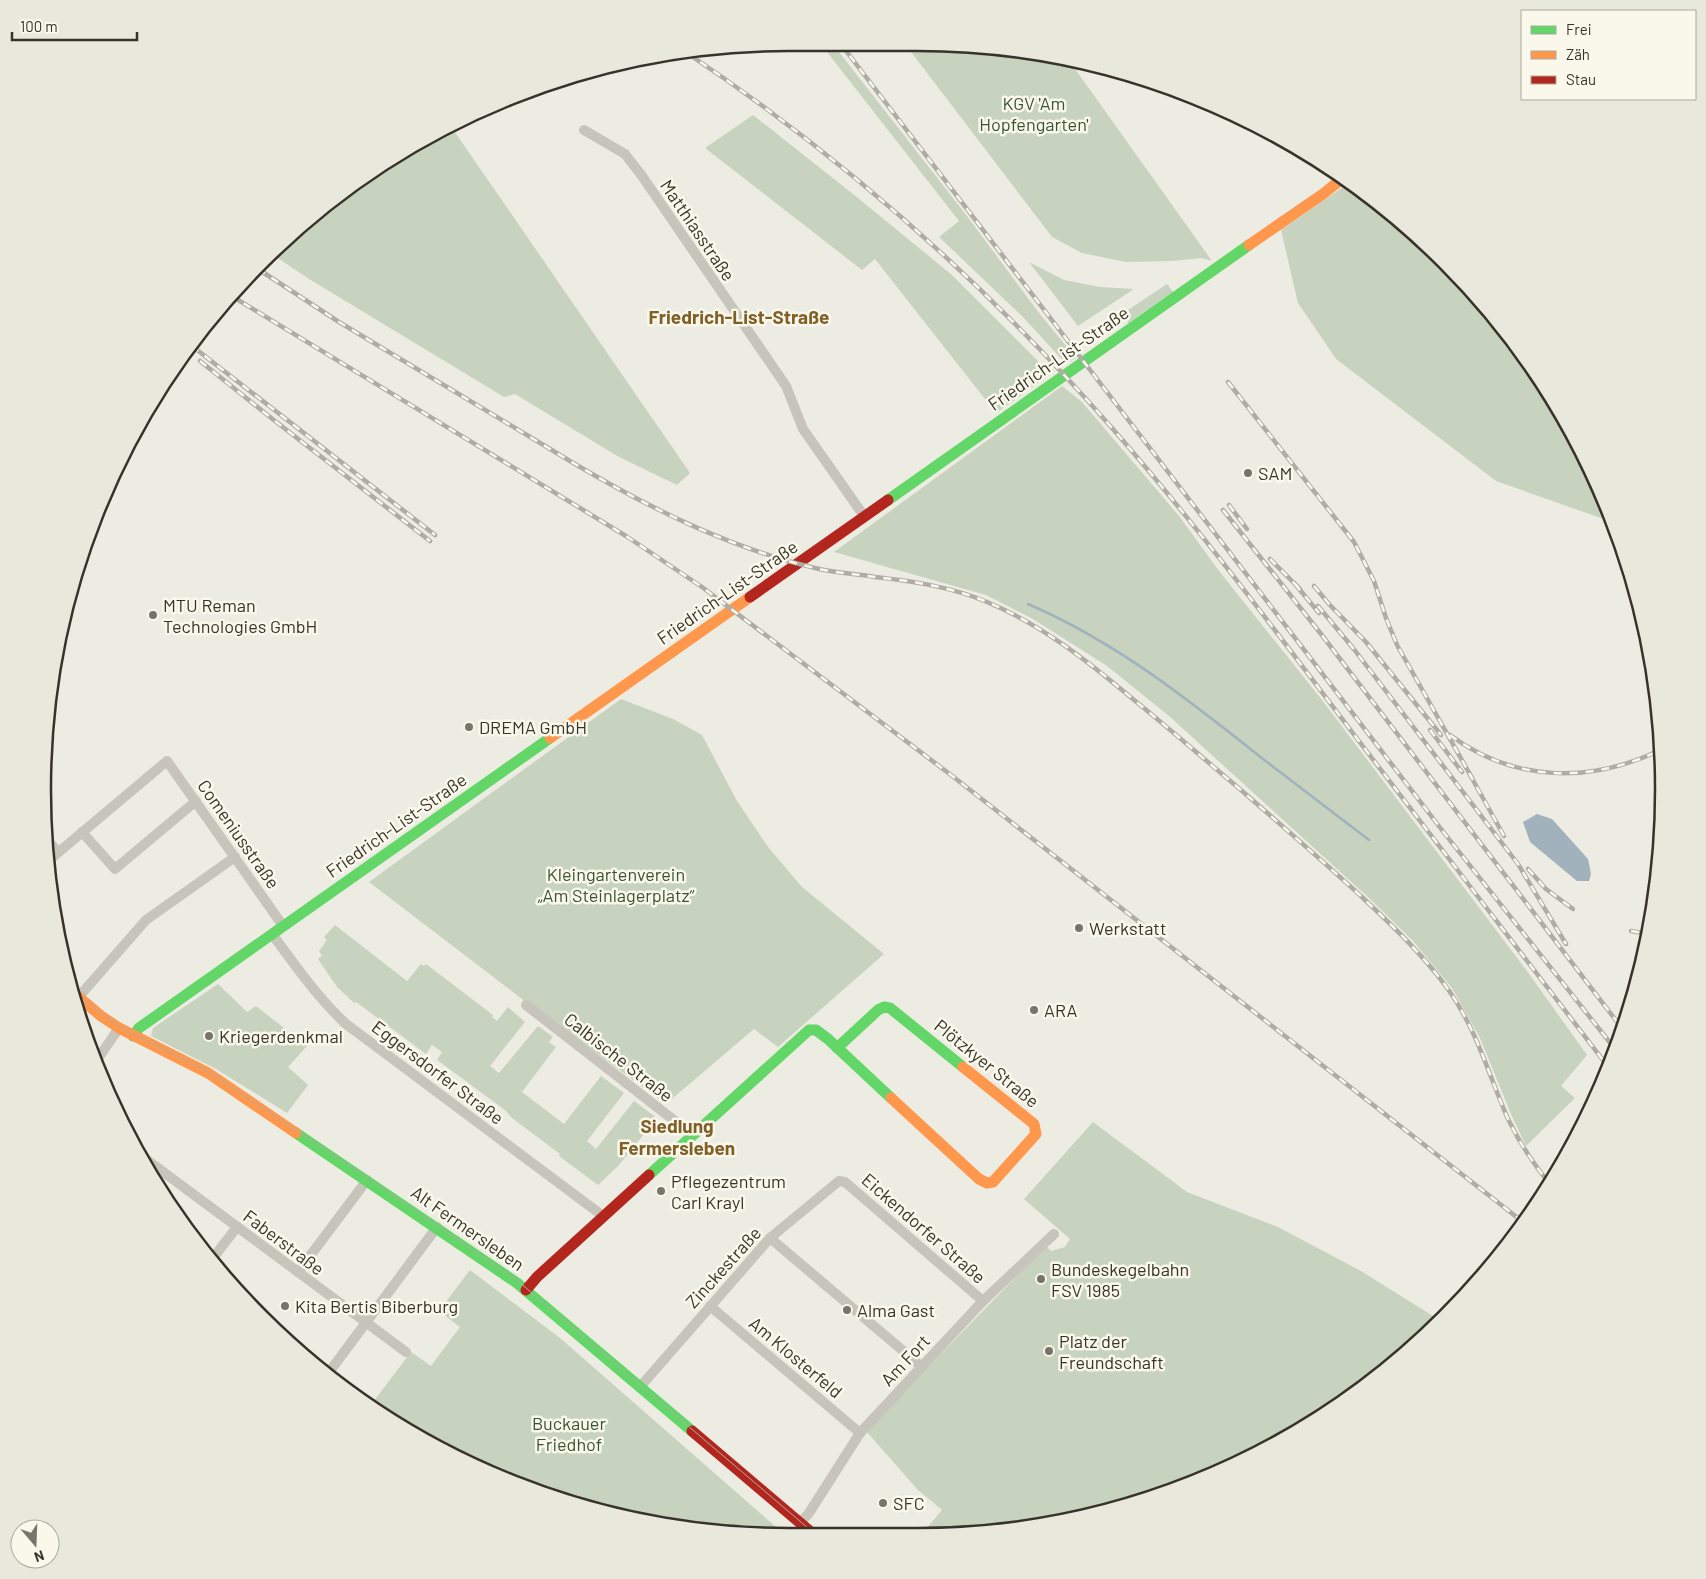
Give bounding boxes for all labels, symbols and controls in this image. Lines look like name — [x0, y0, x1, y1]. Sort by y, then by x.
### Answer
scale bar — [12, 10, 138, 42]
legend — [1521, 10, 1696, 100]
text: 100 m — [20, 17, 58, 35]
text: Frei — [1566, 20, 1592, 38]
text: Zäh — [1566, 45, 1590, 63]
text: Stau — [1566, 70, 1596, 88]
park label: KGV 'Am Hopfengarten' — [979, 92, 1089, 135]
street label: Matthiasstraße — [656, 175, 740, 285]
street label: Friedrich-List-Straße — [983, 301, 1133, 415]
district label: Friedrich-List-Straße — [649, 305, 829, 328]
place label: SAM — [1258, 462, 1292, 484]
marker: SAM — [1242, 467, 1254, 479]
street label: Friedrich-List-Straße — [652, 535, 802, 649]
place label: MTU Reman Technologies GmbH — [163, 594, 317, 637]
marker: MTU Reman Technologies GmbH — [147, 609, 159, 621]
place label: DREMA GmbH — [479, 716, 587, 738]
marker: DREMA GmbH — [463, 721, 475, 733]
street label: Friedrich-List-Straße — [321, 768, 471, 882]
street label: Comeniusstraße — [193, 775, 285, 893]
park label: Kleingartenverein „Am Steinlagerplatz“ — [538, 863, 695, 906]
place label: Werkstatt — [1089, 917, 1166, 939]
marker: Werkstatt — [1073, 922, 1085, 934]
place label: ARA — [1044, 999, 1078, 1021]
marker: ARA — [1028, 1004, 1040, 1016]
street label: Calbische Straße — [560, 1008, 678, 1106]
street label: Plötzkyer Straße — [930, 1014, 1044, 1112]
street label: Eggersdorfer Straße — [368, 1015, 508, 1129]
place label: Kriegerdenkmal — [219, 1025, 343, 1047]
marker: Kriegerdenkmal — [203, 1030, 215, 1042]
district label: Siedlung Fermersleben — [619, 1114, 735, 1159]
street label: Eickendorfer Straße — [858, 1168, 990, 1288]
place label: Pflegezentrum Carl Krayl — [671, 1170, 786, 1213]
street label: Alt Fermersleben — [407, 1181, 529, 1275]
marker: Pflegezentrum Carl Krayl — [655, 1185, 667, 1197]
street label: Faberstraße — [239, 1205, 329, 1279]
street label: Zinckestraße — [681, 1222, 765, 1312]
place label: Bundeskegelbahn FSV 1985 — [1051, 1258, 1189, 1301]
marker: Bundeskegelbahn FSV 1985 — [1035, 1273, 1047, 1285]
place label: Kita Bertis Biberburg — [295, 1295, 458, 1317]
place label: Alma Gast — [857, 1299, 935, 1321]
marker: Kita Bertis Biberburg — [279, 1300, 291, 1312]
marker: Alma Gast — [841, 1304, 853, 1316]
street label: Am Klosterfeld — [745, 1312, 847, 1402]
street label: Am Fort — [876, 1330, 934, 1390]
place label: Platz der Freundschaft — [1059, 1330, 1164, 1373]
marker: Platz der Freundschaft — [1043, 1345, 1055, 1357]
park label: Buckauer Friedhof — [532, 1412, 606, 1455]
place label: SFC — [893, 1492, 925, 1514]
marker: SFC — [877, 1497, 889, 1509]
north arrow — [10, 1519, 60, 1569]
text: N — [32, 1547, 47, 1566]

